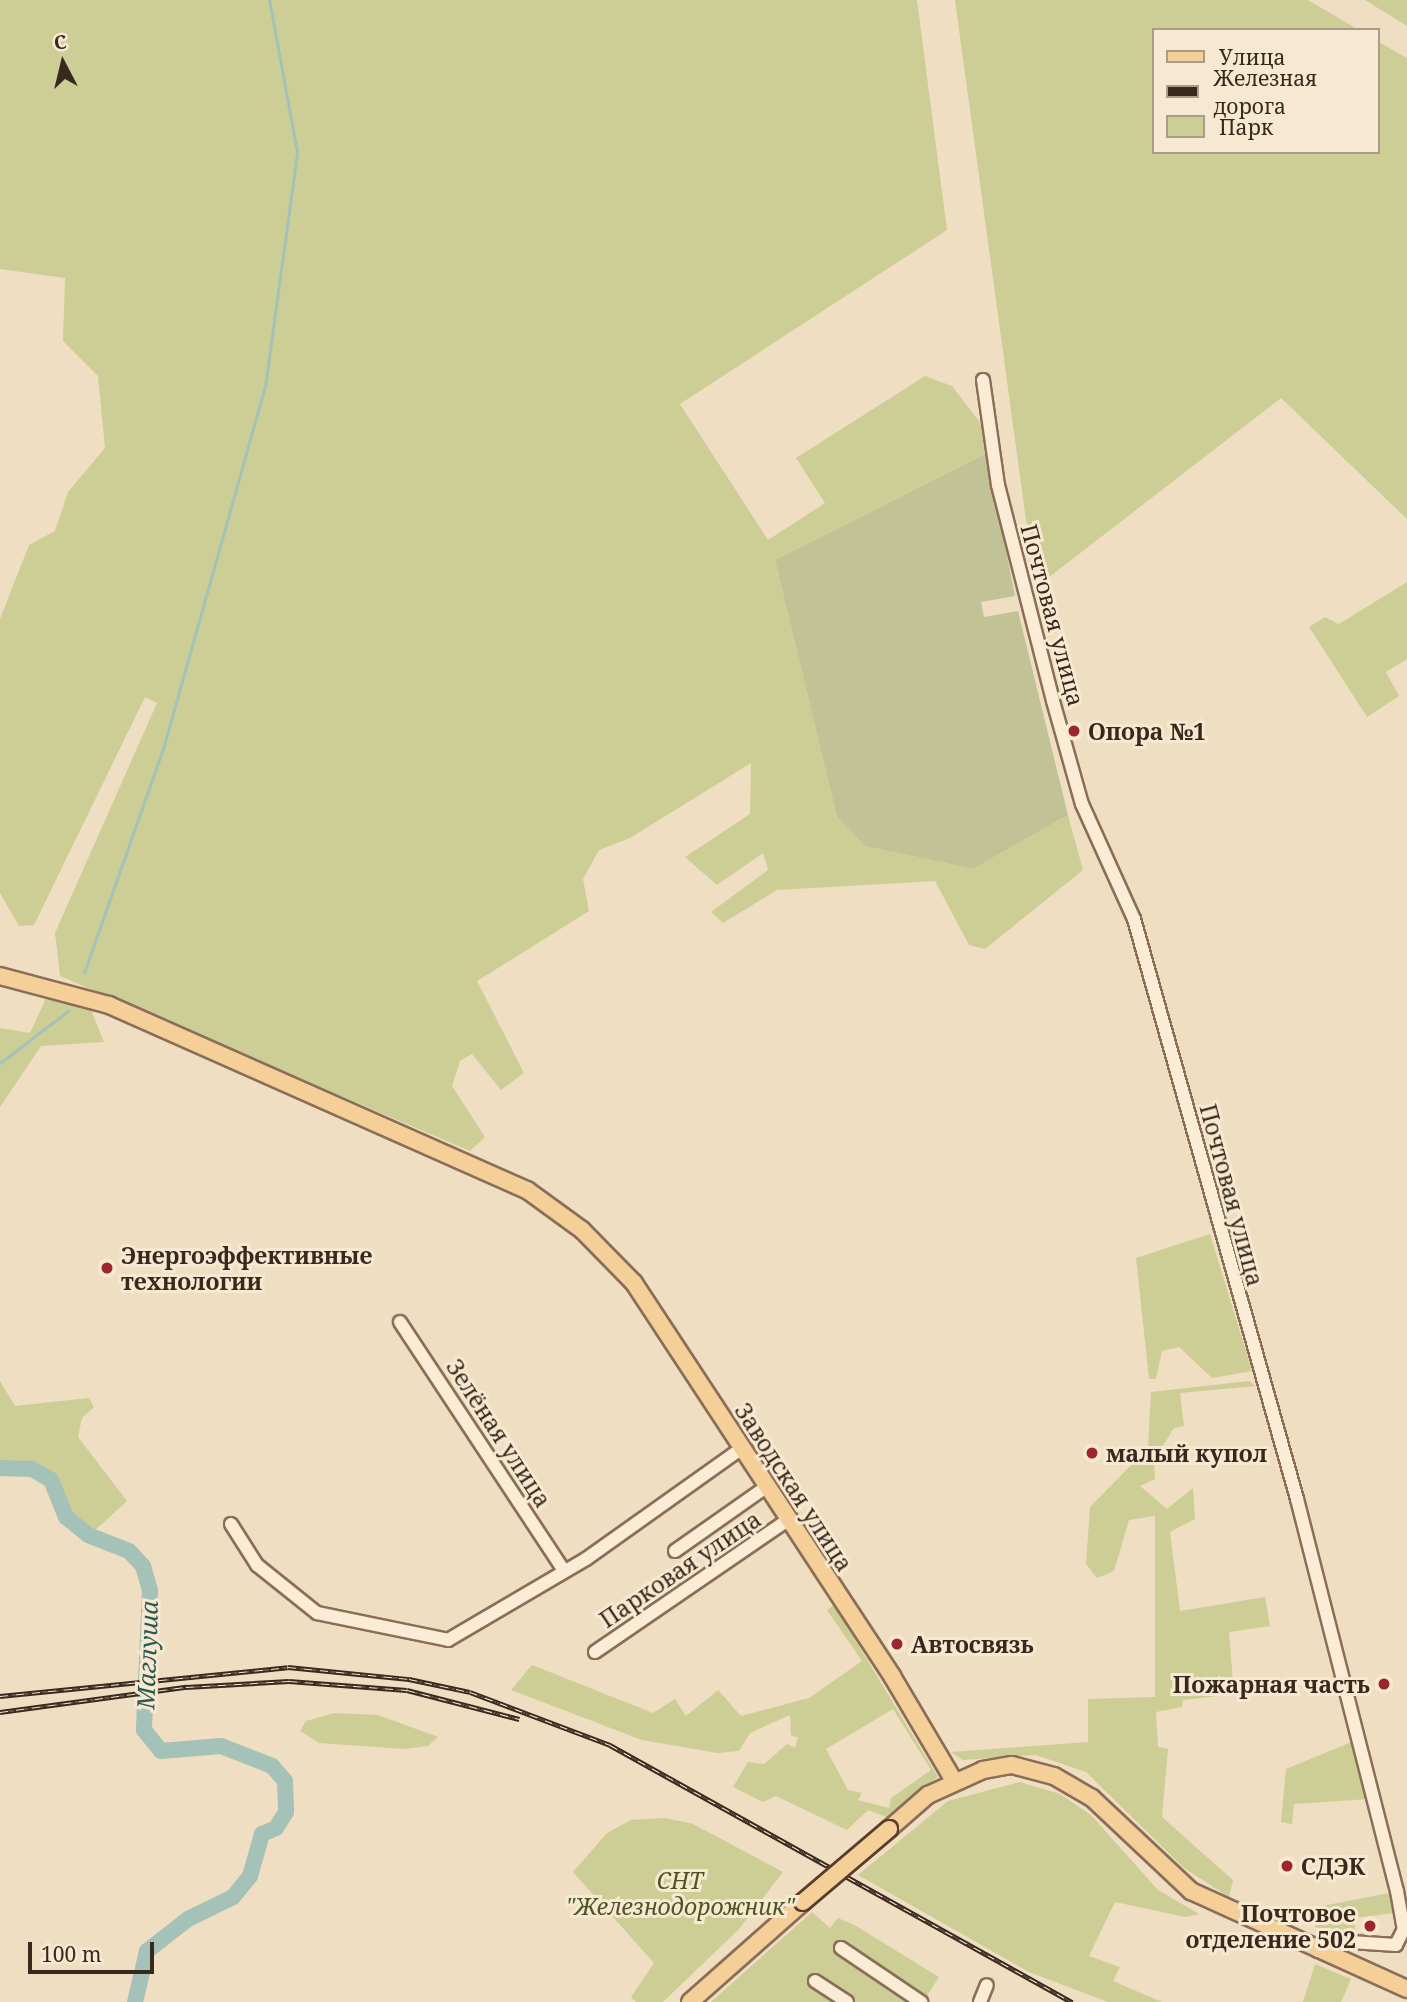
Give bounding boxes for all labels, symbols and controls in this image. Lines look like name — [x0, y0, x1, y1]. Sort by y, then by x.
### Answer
north arrow — [28, 28, 98, 98]
text: С — [53, 28, 68, 56]
legend — [1152, 28, 1379, 154]
text: Улица — [1219, 43, 1286, 71]
text: Железная дорога — [1213, 64, 1317, 120]
text: Парк — [1219, 113, 1273, 141]
street label: Почтовая улица — [1015, 521, 1091, 709]
place label: Опора №1 — [1088, 717, 1206, 745]
marker: Опора №1 — [1066, 723, 1082, 739]
street label: Почтовая улица — [1194, 1101, 1270, 1289]
place label: Энергоэффективные технологии — [121, 1241, 372, 1295]
marker: Энергоэффективные технологии — [99, 1260, 115, 1276]
street label: Зелёная улица — [441, 1354, 557, 1512]
street label: Заводская улица — [729, 1398, 859, 1576]
place label: малый купол — [1106, 1439, 1267, 1467]
marker: малый купол — [1084, 1445, 1100, 1461]
street label: Парковая улица — [594, 1505, 766, 1633]
water label: Маглуша — [131, 1600, 163, 1710]
place label: Автосвязь — [911, 1630, 1034, 1658]
marker: Автосвязь — [889, 1636, 905, 1652]
place label: Пожарная часть — [1173, 1670, 1370, 1698]
marker: Пожарная часть — [1376, 1676, 1392, 1692]
place label: СДЭК — [1301, 1852, 1365, 1880]
marker: СДЭК — [1279, 1858, 1295, 1874]
park label: СНТ "Железнодорожник" — [565, 1866, 795, 1920]
place label: Почтовое отделение 502 — [1186, 1899, 1356, 1953]
marker: Почтовое отделение 502 — [1362, 1918, 1378, 1934]
scale bar — [32, 1928, 158, 1972]
text: 100 m — [41, 1940, 102, 1968]

